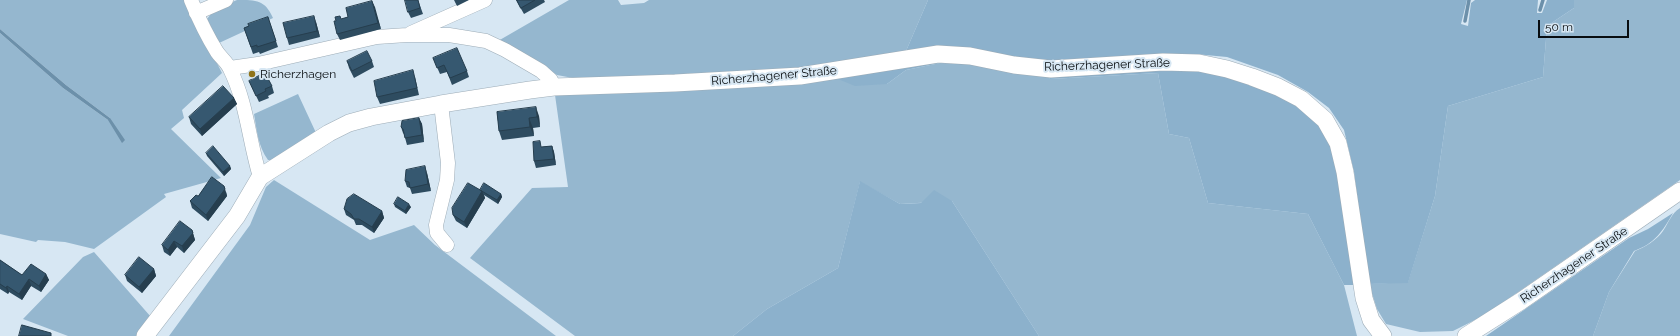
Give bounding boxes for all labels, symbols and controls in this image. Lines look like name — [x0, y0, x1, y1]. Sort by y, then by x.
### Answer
scale bar — [1540, 12, 1631, 38]
text: 50 m — [1545, 20, 1573, 34]
street label: Richerzhagener Straße — [1044, 56, 1170, 74]
street label: Richerzhagener Straße — [711, 63, 837, 89]
place label: Richerzhagen — [260, 67, 336, 81]
marker: Richerzhagen — [247, 69, 257, 79]
street label: Richerzhagener Straße — [1518, 224, 1630, 306]

